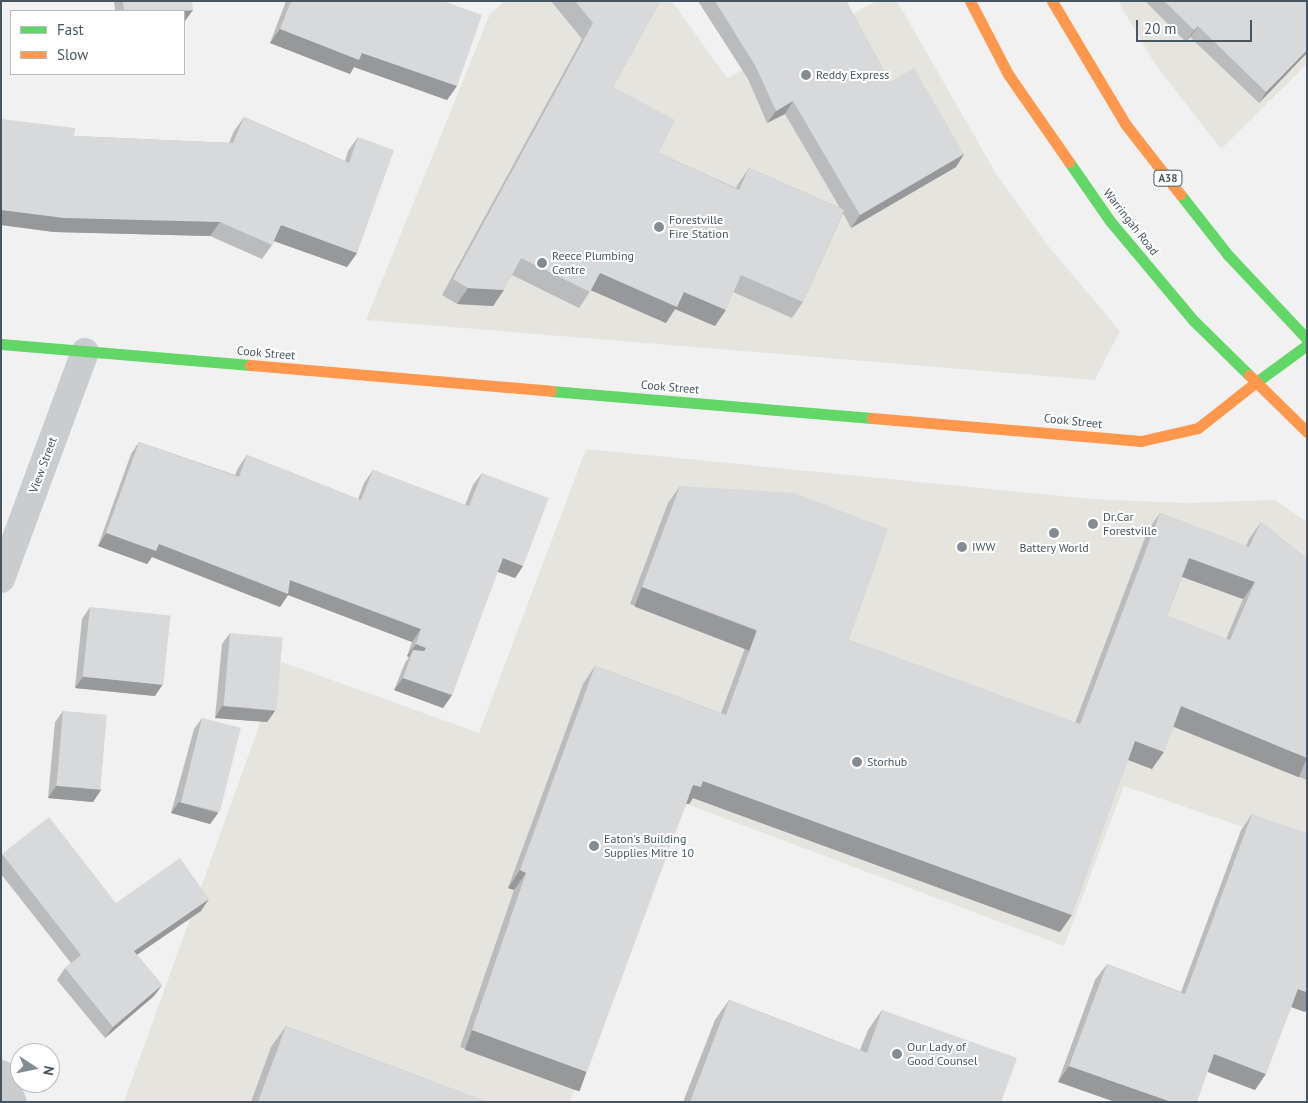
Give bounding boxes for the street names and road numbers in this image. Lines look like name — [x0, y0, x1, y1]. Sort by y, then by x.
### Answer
road number: A38 — [1153, 170, 1183, 187]
street label: Warringah Road — [1100, 186, 1162, 258]
street label: Cook Street — [236, 343, 296, 363]
street label: Cook Street — [640, 377, 700, 397]
street label: Cook Street — [1043, 411, 1103, 431]
street label: View Street — [26, 435, 60, 495]

